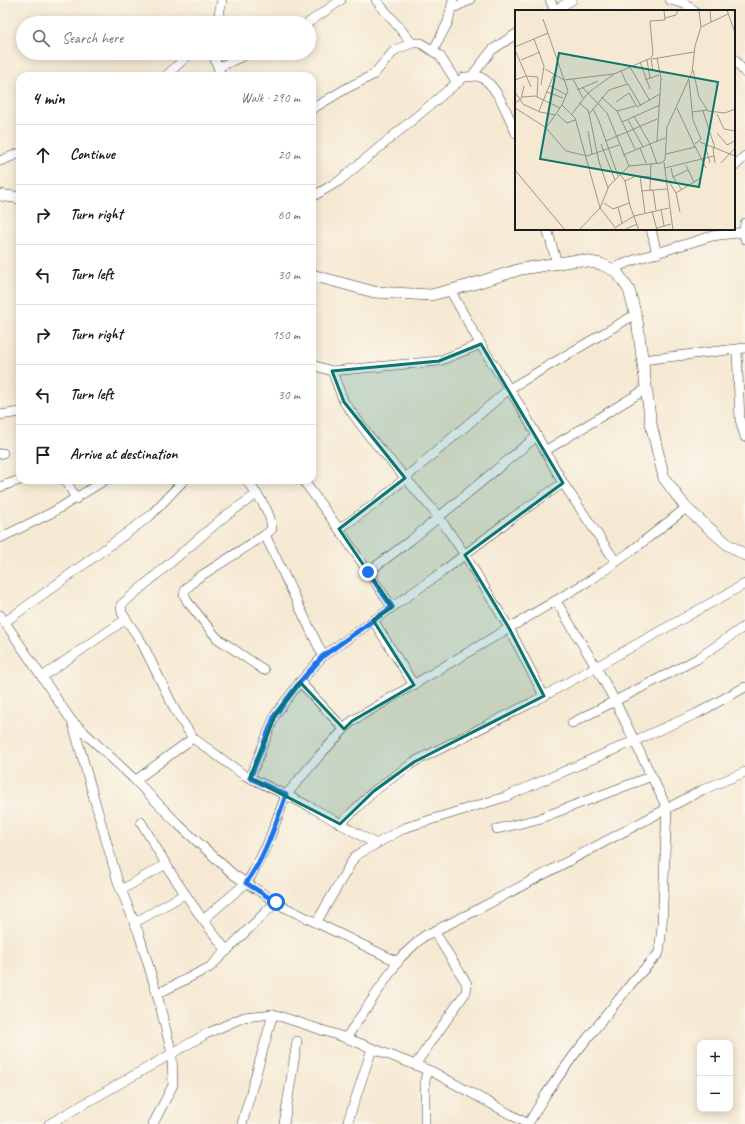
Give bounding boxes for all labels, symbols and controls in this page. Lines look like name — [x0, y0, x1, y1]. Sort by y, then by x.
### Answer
inset map — [515, 10, 735, 230]
search box — [16, 16, 316, 60]
icon: search — [30, 27, 52, 49]
text: Search here — [62, 29, 123, 48]
text: 4 min — [32, 88, 65, 109]
text: Walk · 290 m — [241, 90, 300, 106]
icon: ahead — [32, 144, 54, 166]
text: Continue — [70, 145, 115, 164]
text: 20 m — [278, 147, 300, 163]
icon: right — [32, 204, 54, 226]
text: Turn right — [70, 205, 123, 224]
text: 60 m — [278, 207, 300, 223]
icon: left — [32, 264, 54, 286]
text: Turn left — [70, 265, 113, 284]
text: 30 m — [278, 267, 300, 283]
icon: right — [32, 324, 54, 346]
text: Turn right — [70, 325, 123, 344]
text: 150 m — [272, 327, 300, 343]
icon: left — [32, 384, 54, 406]
text: Turn left — [70, 385, 113, 404]
text: 30 m — [278, 387, 300, 403]
icon: arrive — [32, 444, 54, 466]
text: Arrive at destination — [70, 445, 177, 464]
route end — [359, 563, 377, 581]
route start — [267, 893, 285, 911]
map controls — [697, 1040, 733, 1112]
button: + — [697, 1040, 733, 1076]
button: − — [697, 1076, 733, 1112]

